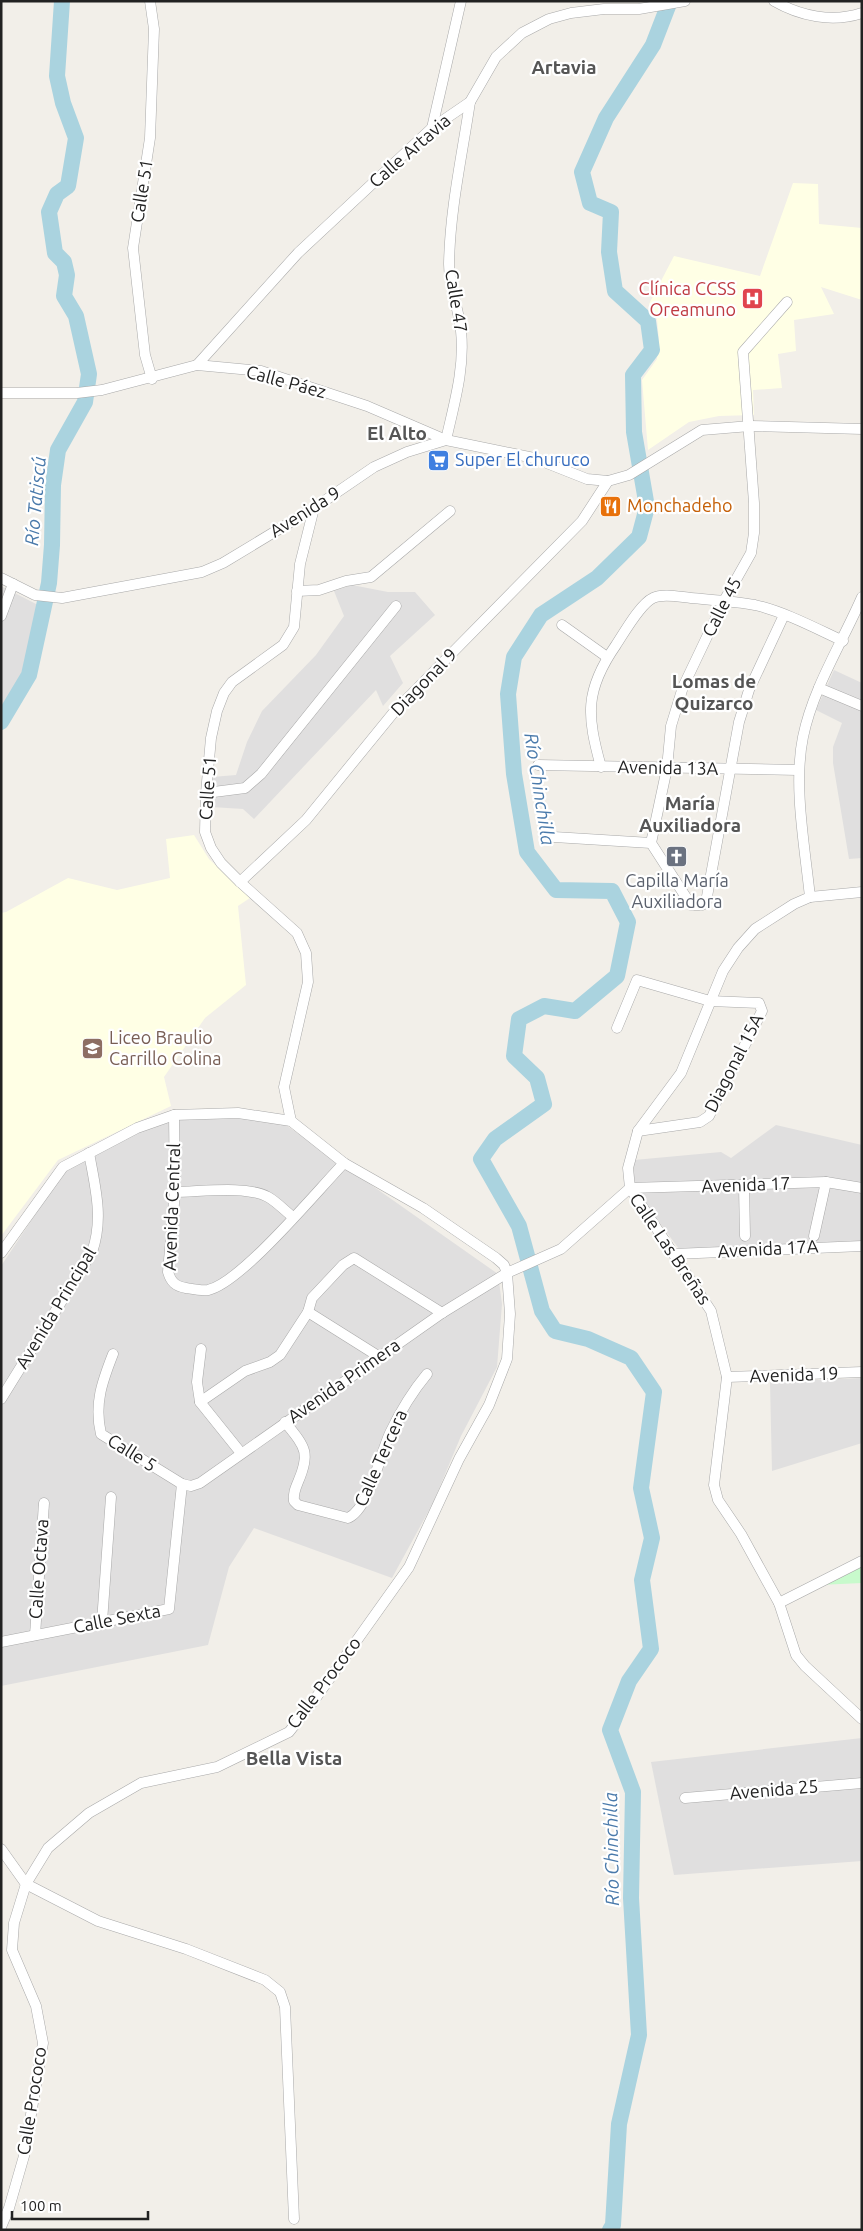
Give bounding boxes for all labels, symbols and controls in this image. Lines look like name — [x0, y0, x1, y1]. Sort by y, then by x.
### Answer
district label: Artavia — [532, 56, 596, 78]
street label: Calle Artavia — [365, 110, 454, 191]
street label: Calle 51 — [126, 158, 156, 224]
street label: Calle 47 — [442, 268, 472, 334]
place label: Clínica CCSS Oreamuno — [639, 278, 736, 319]
hospital icon: Clínica CCSS Oreamuno — [740, 287, 764, 311]
street label: Calle Páez — [244, 361, 328, 401]
district label: El Alto — [367, 422, 427, 444]
supermarket icon: Super El churuco — [427, 448, 451, 472]
place label: Super El churuco — [455, 449, 590, 469]
water label: Río Tatiscú — [20, 455, 50, 547]
street label: Avenida 9 — [266, 482, 343, 541]
restaurant icon: Monchadeho — [599, 494, 623, 518]
place label: Monchadeho — [627, 495, 733, 515]
street label: Calle 45 — [698, 573, 745, 640]
street label: Diagonal 9 — [386, 644, 460, 719]
district label: Lomas de Quizarco — [672, 670, 756, 714]
water label: Río Chinchilla — [520, 731, 560, 847]
street label: Calle 51 — [195, 755, 219, 821]
street label: Avenida 13A — [617, 756, 719, 778]
district label: María Auxiliadora — [639, 792, 741, 836]
church icon: Capilla María Auxiliadora — [665, 844, 689, 868]
place label: Capilla María Auxiliadora — [625, 870, 729, 911]
street label: Diagonal 15A — [700, 1010, 767, 1115]
place label: Liceo Braulio Carrillo Colina — [109, 1027, 222, 1068]
school or university icon: Liceo Braulio Carrillo Colina — [81, 1036, 105, 1060]
street label: Avenida Central — [159, 1142, 183, 1271]
street label: Avenida 17 — [701, 1172, 791, 1196]
street label: Calle Las Breñas — [626, 1189, 715, 1308]
street label: Avenida 17A — [717, 1235, 819, 1261]
street label: Avenida Principal — [11, 1243, 99, 1372]
street label: Avenida Primera — [284, 1334, 403, 1426]
street label: Avenida 19 — [749, 1362, 839, 1386]
street label: Calle Tercera — [350, 1406, 410, 1509]
street label: Calle 5 — [104, 1429, 161, 1475]
street label: Calle Octava — [25, 1518, 51, 1620]
street label: Calle Sexta — [71, 1600, 162, 1636]
street label: Calle Prococo — [282, 1633, 364, 1732]
district label: Bella Vista — [246, 1747, 342, 1769]
street label: Avenida 25 — [729, 1775, 819, 1803]
water label: Río Chinchilla — [599, 1792, 623, 1906]
street label: Calle Prococo — [13, 2045, 49, 2157]
scale bar — [12, 2188, 149, 2220]
text: 100 m — [20, 2197, 62, 2214]

